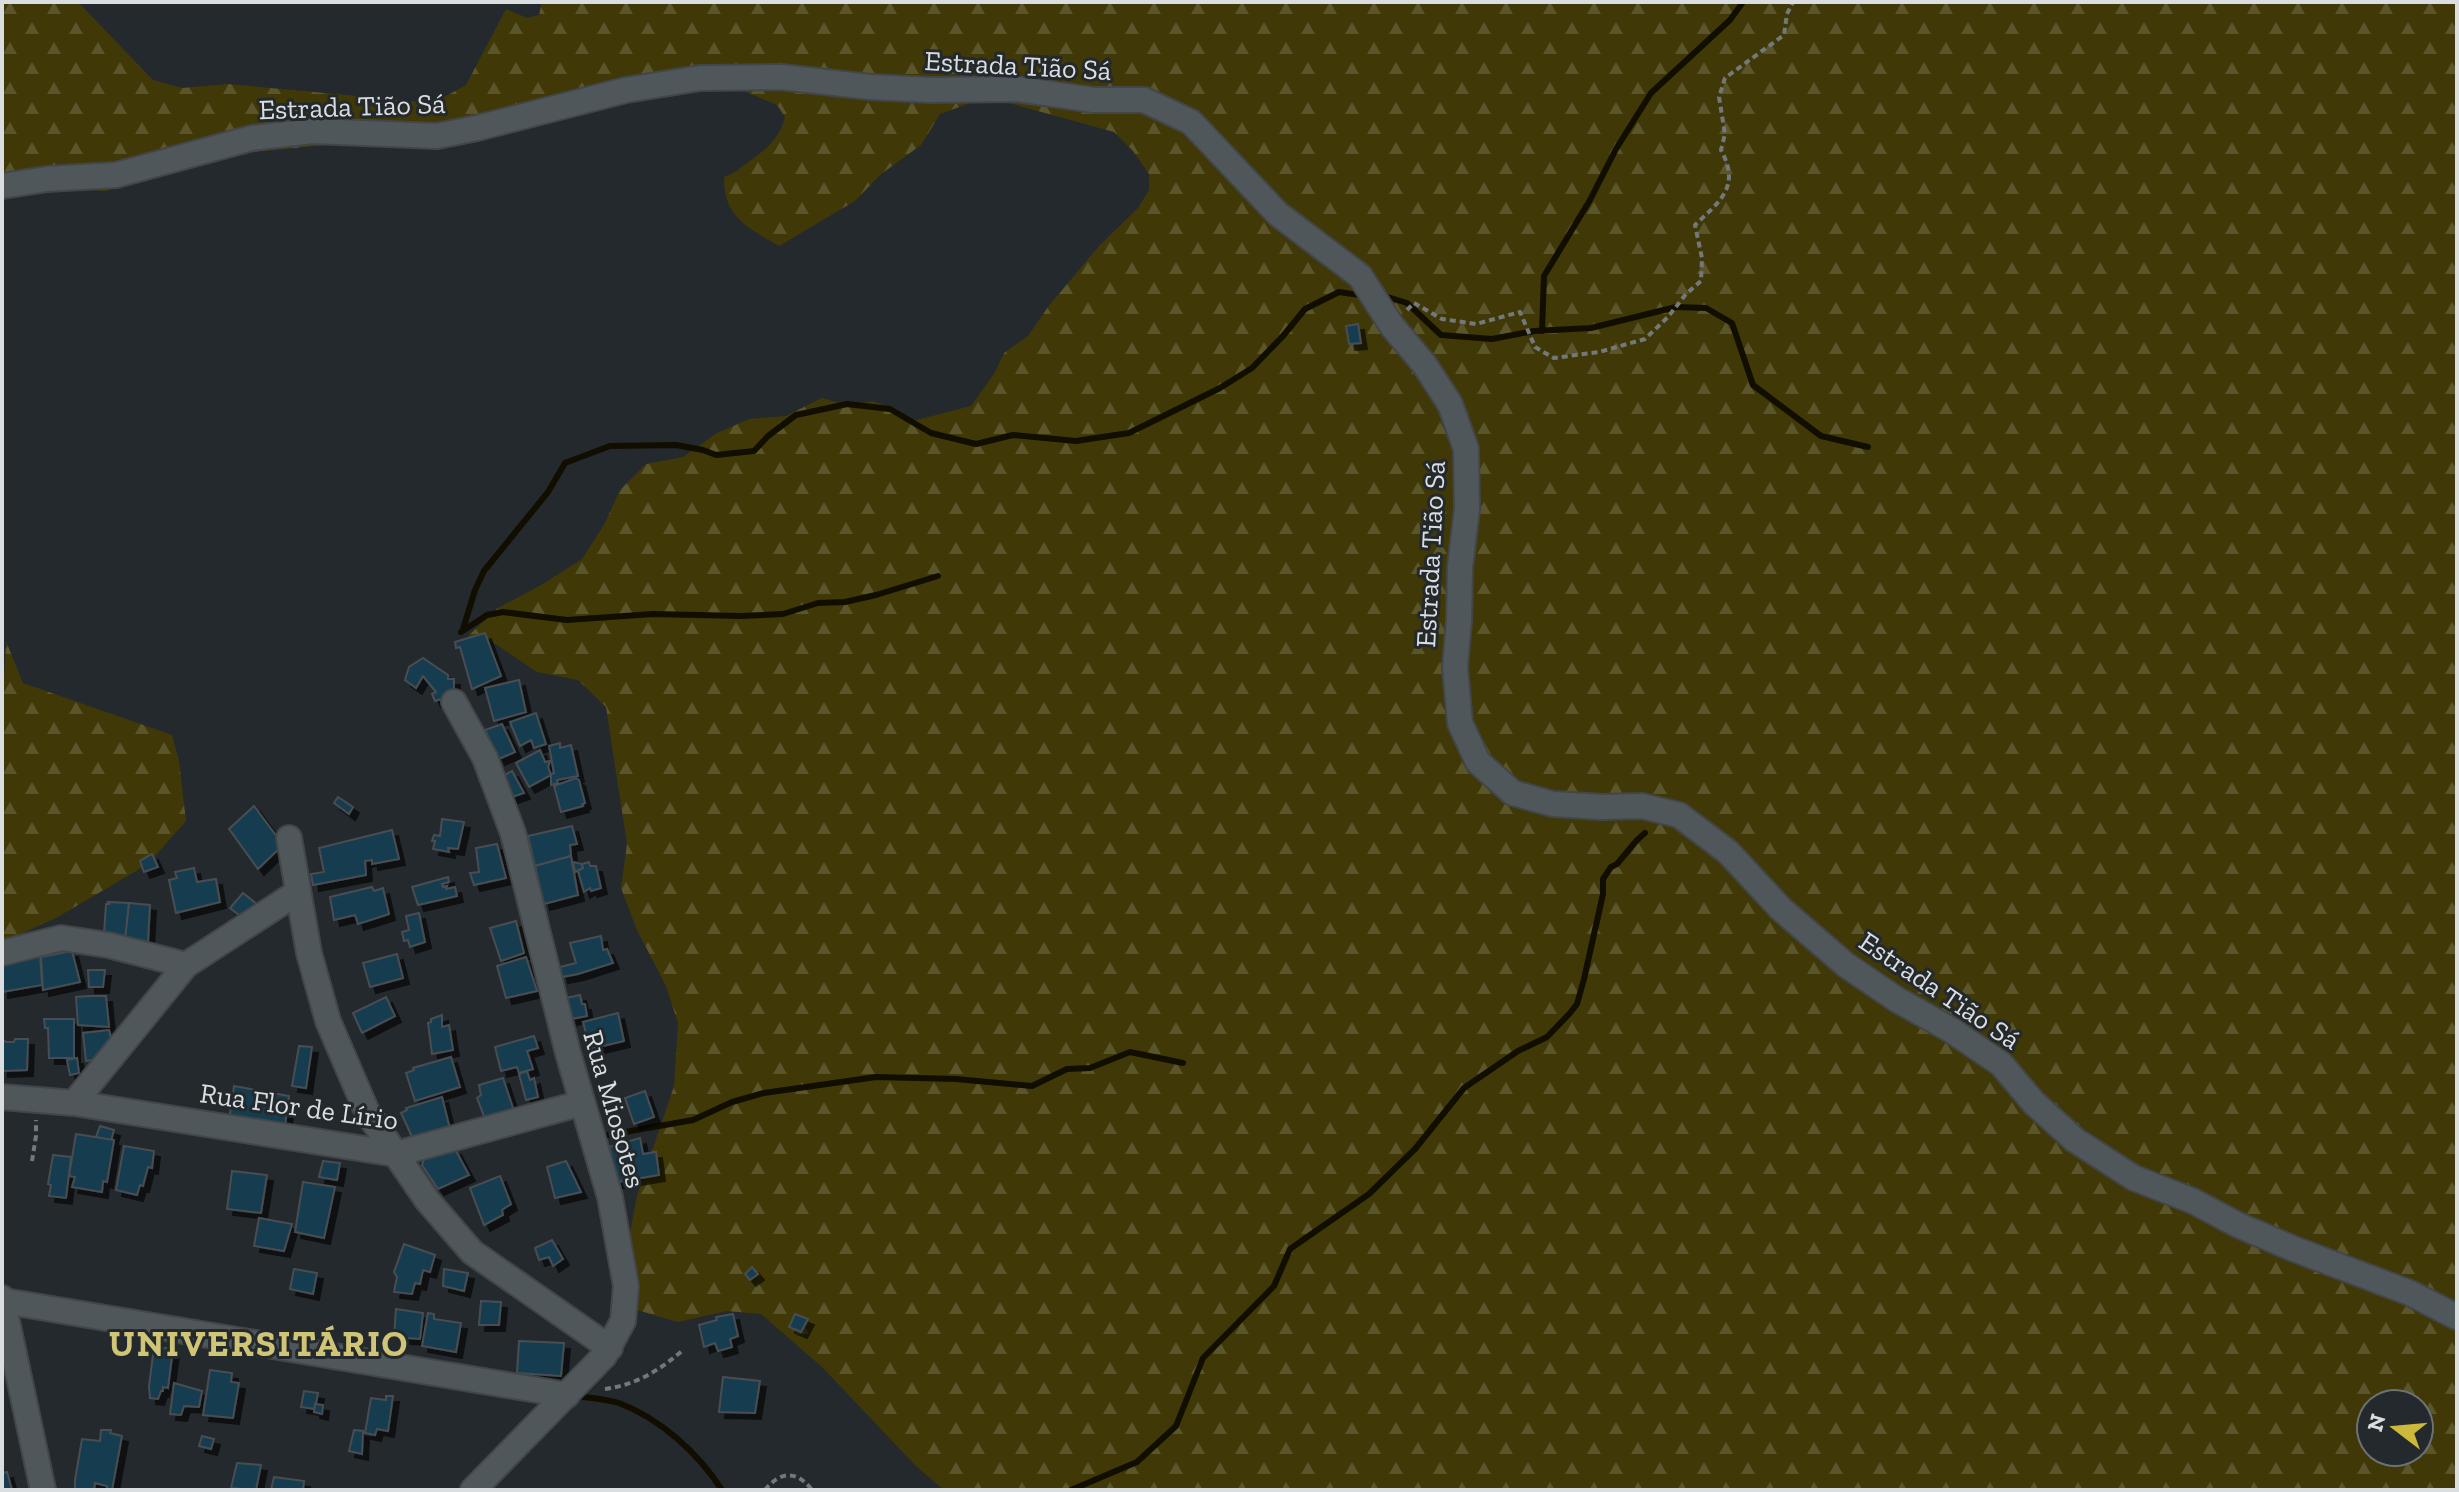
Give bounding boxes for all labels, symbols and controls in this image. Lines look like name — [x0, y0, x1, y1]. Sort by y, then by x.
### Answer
street label: Estrada Tião Sá — [924, 44, 1113, 87]
street label: Estrada Tião Sá — [258, 87, 447, 126]
street label: Estrada Tião Sá — [1409, 459, 1452, 648]
street label: Estrada Tião Sá — [1853, 924, 2027, 1057]
street label: Rua Miosotes — [576, 1027, 653, 1192]
street label: Rua Flor de Lírio — [198, 1076, 400, 1137]
district label: UNIVERSITÁRIO — [109, 1322, 409, 1365]
north arrow — [2355, 1388, 2435, 1468]
text: N — [2361, 1411, 2392, 1434]

